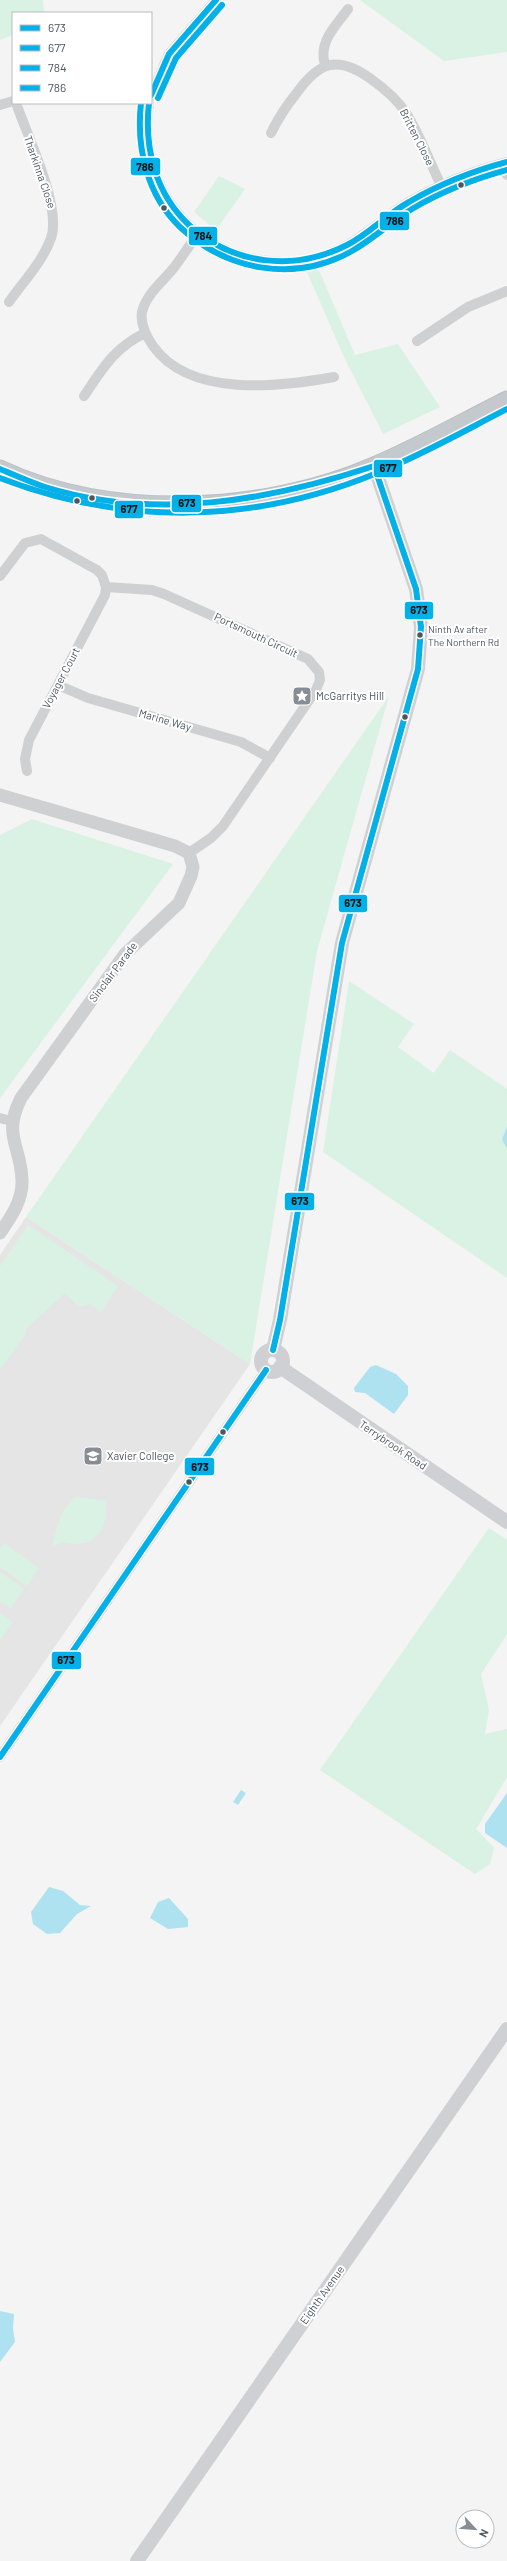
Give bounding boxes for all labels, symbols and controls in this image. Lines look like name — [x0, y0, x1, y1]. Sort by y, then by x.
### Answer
legend — [12, 12, 152, 104]
text: 673 — [48, 20, 66, 34]
text: 677 — [48, 40, 66, 54]
text: 784 — [48, 60, 67, 74]
text: 786 — [48, 80, 66, 94]
street label: Britten Close — [398, 106, 437, 167]
street label: Tharkinna Close — [22, 134, 59, 210]
line badge: 786 — [130, 157, 161, 176]
text: 786 — [136, 160, 154, 173]
unlabelled marker — [456, 180, 466, 190]
unlabelled marker — [159, 203, 169, 213]
line badge: 786 — [379, 211, 410, 231]
text: 786 — [386, 214, 404, 227]
line badge: 784 — [188, 226, 218, 246]
text: 784 — [194, 229, 212, 242]
line badge: 677 — [373, 459, 403, 478]
text: 677 — [380, 461, 397, 474]
unlabelled marker — [87, 493, 97, 503]
line badge: 673 — [171, 494, 202, 513]
unlabelled marker — [72, 496, 82, 506]
text: 673 — [178, 496, 196, 509]
line badge: 677 — [114, 500, 144, 519]
text: 677 — [121, 502, 138, 515]
line badge: 673 — [404, 601, 434, 620]
text: 673 — [410, 603, 428, 616]
street label: Portsmouth Circuit — [212, 609, 300, 660]
place label: Ninth Av after The Northern Rd — [428, 623, 499, 648]
marker: Ninth Av after The Northern Rd — [415, 630, 425, 640]
street label: Voyager Court — [39, 645, 82, 710]
place icon: McGarritys Hill — [291, 685, 313, 707]
place label: McGarritys Hill — [316, 689, 384, 702]
street label: Marine Way — [137, 706, 193, 733]
unlabelled marker — [400, 712, 410, 722]
line badge: 673 — [338, 894, 368, 913]
text: 673 — [344, 896, 362, 909]
street label: Sinclair Parade — [86, 939, 139, 1004]
line badge: 673 — [284, 1192, 315, 1211]
text: 673 — [291, 1194, 309, 1207]
street label: Terrybrook Road — [357, 1417, 430, 1472]
unlabelled marker — [218, 1427, 228, 1437]
school or university icon: Xavier College — [82, 1445, 104, 1467]
place label: Xavier College — [107, 1449, 175, 1462]
line badge: 673 — [184, 1457, 215, 1476]
text: 673 — [191, 1460, 209, 1473]
unlabelled marker — [184, 1477, 194, 1487]
line badge: 673 — [51, 1651, 82, 1670]
text: 673 — [57, 1653, 75, 1666]
street label: Eighth Avenue — [297, 2263, 347, 2326]
north arrow — [455, 2509, 495, 2549]
text: N — [477, 2527, 492, 2540]

